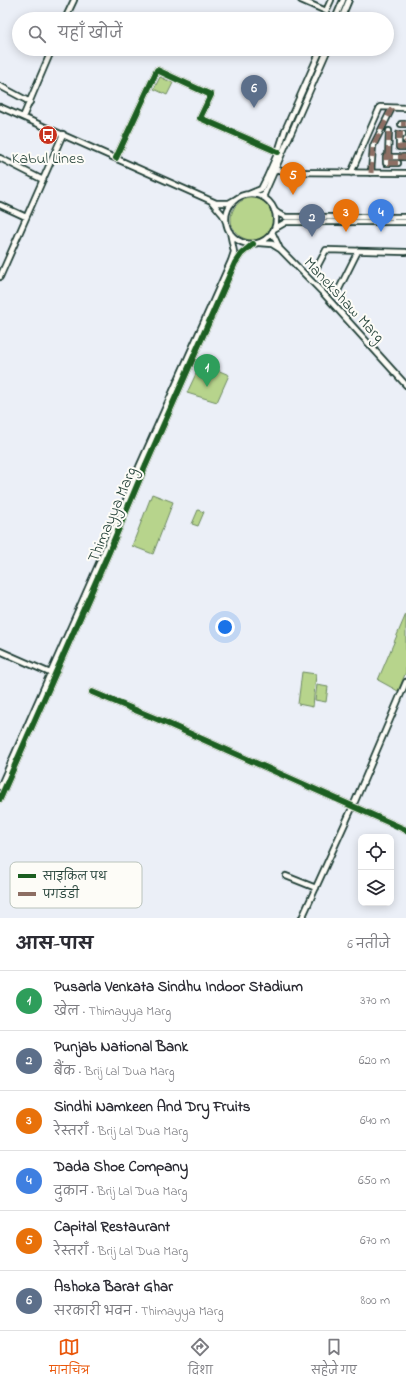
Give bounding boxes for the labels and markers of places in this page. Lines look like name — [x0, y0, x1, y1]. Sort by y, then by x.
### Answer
pin: 6 — [241, 75, 267, 108]
bus stop icon: Kabul Lines — [37, 124, 59, 146]
place label: Kabul Lines — [12, 147, 84, 171]
pin: 5 — [280, 162, 306, 195]
pin: 3 — [333, 199, 359, 232]
pin: 4 — [368, 199, 394, 232]
pin: 2 — [299, 204, 325, 237]
pin: 1 — [194, 354, 220, 387]

